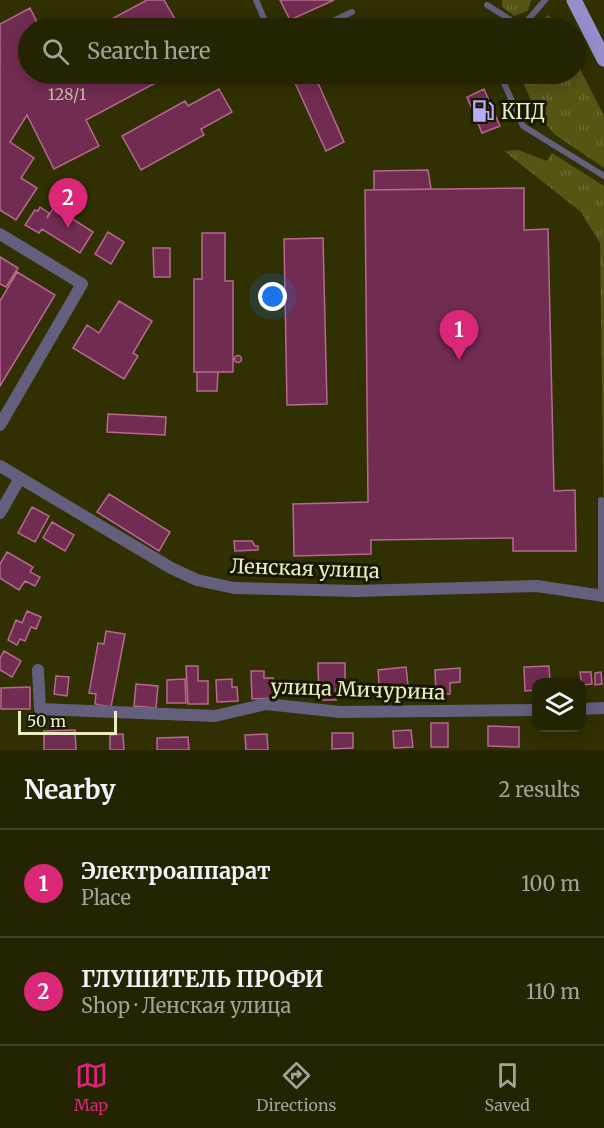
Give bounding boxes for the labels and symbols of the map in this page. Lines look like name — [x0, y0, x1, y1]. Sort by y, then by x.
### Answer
house number: 128/1 — [48, 84, 86, 104]
fuel station icon: КПД — [470, 98, 496, 124]
place label: КПД — [501, 99, 545, 124]
pin: 2 — [48, 178, 88, 228]
your location — [258, 282, 287, 311]
pin: 1 — [440, 310, 478, 360]
street label: Ленская улица — [230, 553, 380, 583]
street label: улица Мичурина — [270, 673, 446, 705]
scale bar — [18, 708, 117, 736]

